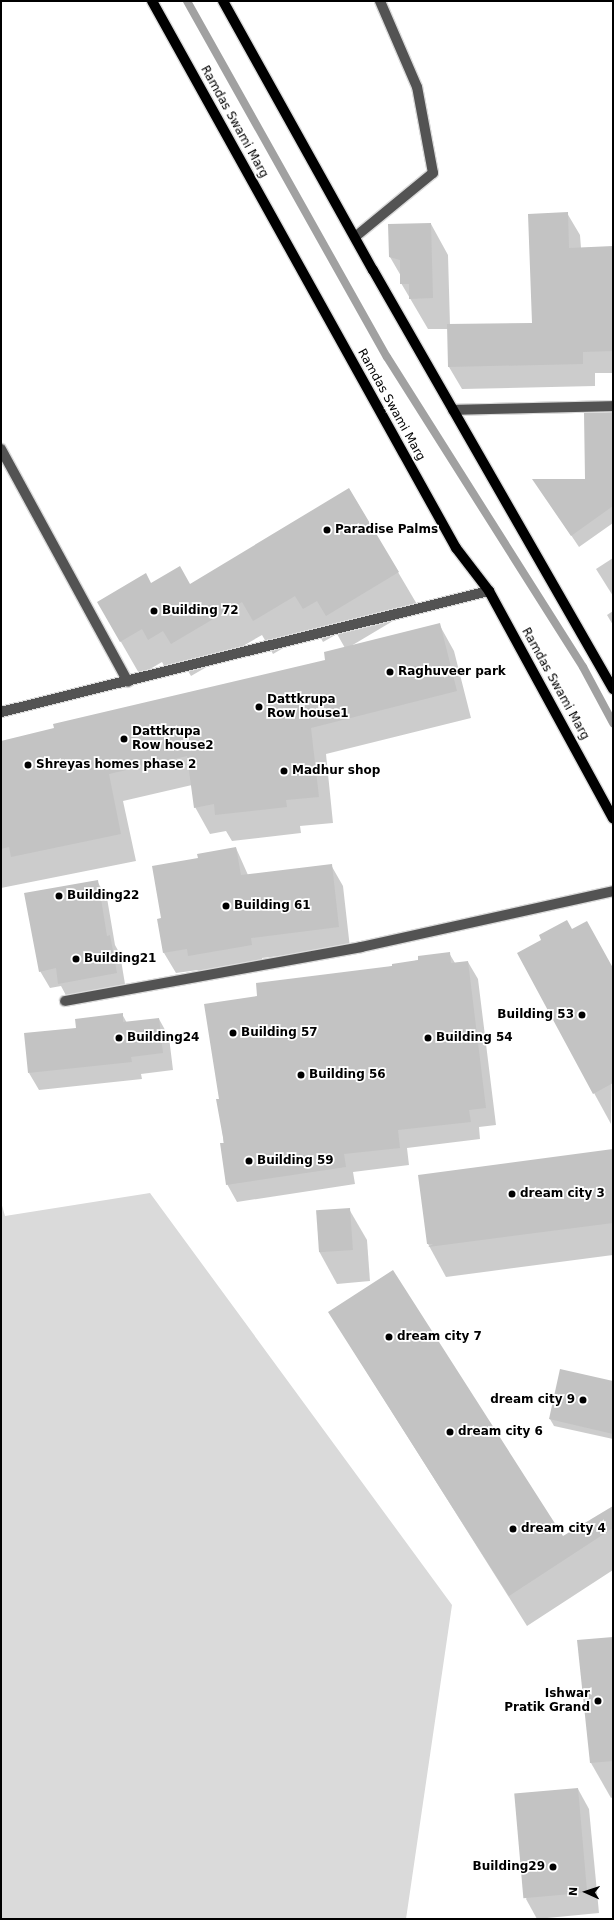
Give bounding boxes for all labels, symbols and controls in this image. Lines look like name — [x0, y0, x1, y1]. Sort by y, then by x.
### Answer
street label: Ramdas Swami Marg — [197, 63, 271, 181]
street label: Ramdas Swami Marg — [354, 346, 428, 464]
place label: Paradise Palms — [335, 523, 438, 537]
marker: Paradise Palms — [322, 525, 332, 535]
place label: Building 72 — [162, 604, 239, 618]
marker: Building 72 — [149, 606, 159, 616]
street label: Ramdas Swami Marg — [518, 625, 592, 743]
place label: Raghuveer park — [398, 665, 506, 679]
marker: Raghuveer park — [385, 667, 395, 677]
place label: Dattkrupa Row house1 — [267, 693, 349, 721]
marker: Dattkrupa Row house1 — [254, 702, 264, 712]
place label: Dattkrupa Row house2 — [132, 725, 214, 753]
marker: Dattkrupa Row house2 — [119, 734, 129, 744]
place label: Shreyas homes phase 2 — [36, 758, 196, 772]
marker: Shreyas homes phase 2 — [23, 760, 33, 770]
place label: Madhur shop — [292, 764, 380, 778]
marker: Madhur shop — [279, 766, 289, 776]
place label: Building22 — [67, 889, 139, 903]
marker: Building22 — [54, 891, 64, 901]
place label: Building 61 — [234, 899, 311, 913]
marker: Building 61 — [221, 901, 231, 911]
place label: Building21 — [84, 952, 156, 966]
marker: Building21 — [71, 954, 81, 964]
place label: Building 53 — [497, 1008, 574, 1022]
marker: Building 53 — [577, 1010, 587, 1020]
place label: Building 57 — [241, 1026, 318, 1040]
marker: Building 57 — [228, 1028, 238, 1038]
place label: Building24 — [127, 1031, 199, 1045]
place label: Building 54 — [436, 1031, 513, 1045]
marker: Building24 — [114, 1033, 124, 1043]
marker: Building 54 — [423, 1033, 433, 1043]
place label: Building 56 — [309, 1068, 386, 1082]
marker: Building 56 — [296, 1070, 306, 1080]
place label: Building 59 — [257, 1154, 334, 1168]
marker: Building 59 — [244, 1156, 254, 1166]
place label: dream city 3 — [520, 1187, 605, 1201]
marker: dream city 3 — [507, 1189, 517, 1199]
place label: dream city 7 — [397, 1330, 482, 1344]
marker: dream city 7 — [384, 1332, 394, 1342]
place label: dream city 9 — [490, 1393, 575, 1407]
marker: dream city 9 — [578, 1395, 588, 1405]
place label: dream city 6 — [458, 1425, 543, 1439]
marker: dream city 6 — [445, 1427, 455, 1437]
place label: dream city 4 — [521, 1522, 606, 1536]
marker: dream city 4 — [508, 1524, 518, 1534]
place label: Ishwar Pratik Grand — [504, 1687, 590, 1715]
marker: Ishwar Pratik Grand — [593, 1696, 603, 1706]
place label: Building29 — [473, 1860, 545, 1874]
marker: Building29 — [548, 1862, 558, 1872]
north arrow — [566, 1872, 606, 1912]
text: N — [567, 1886, 580, 1896]

